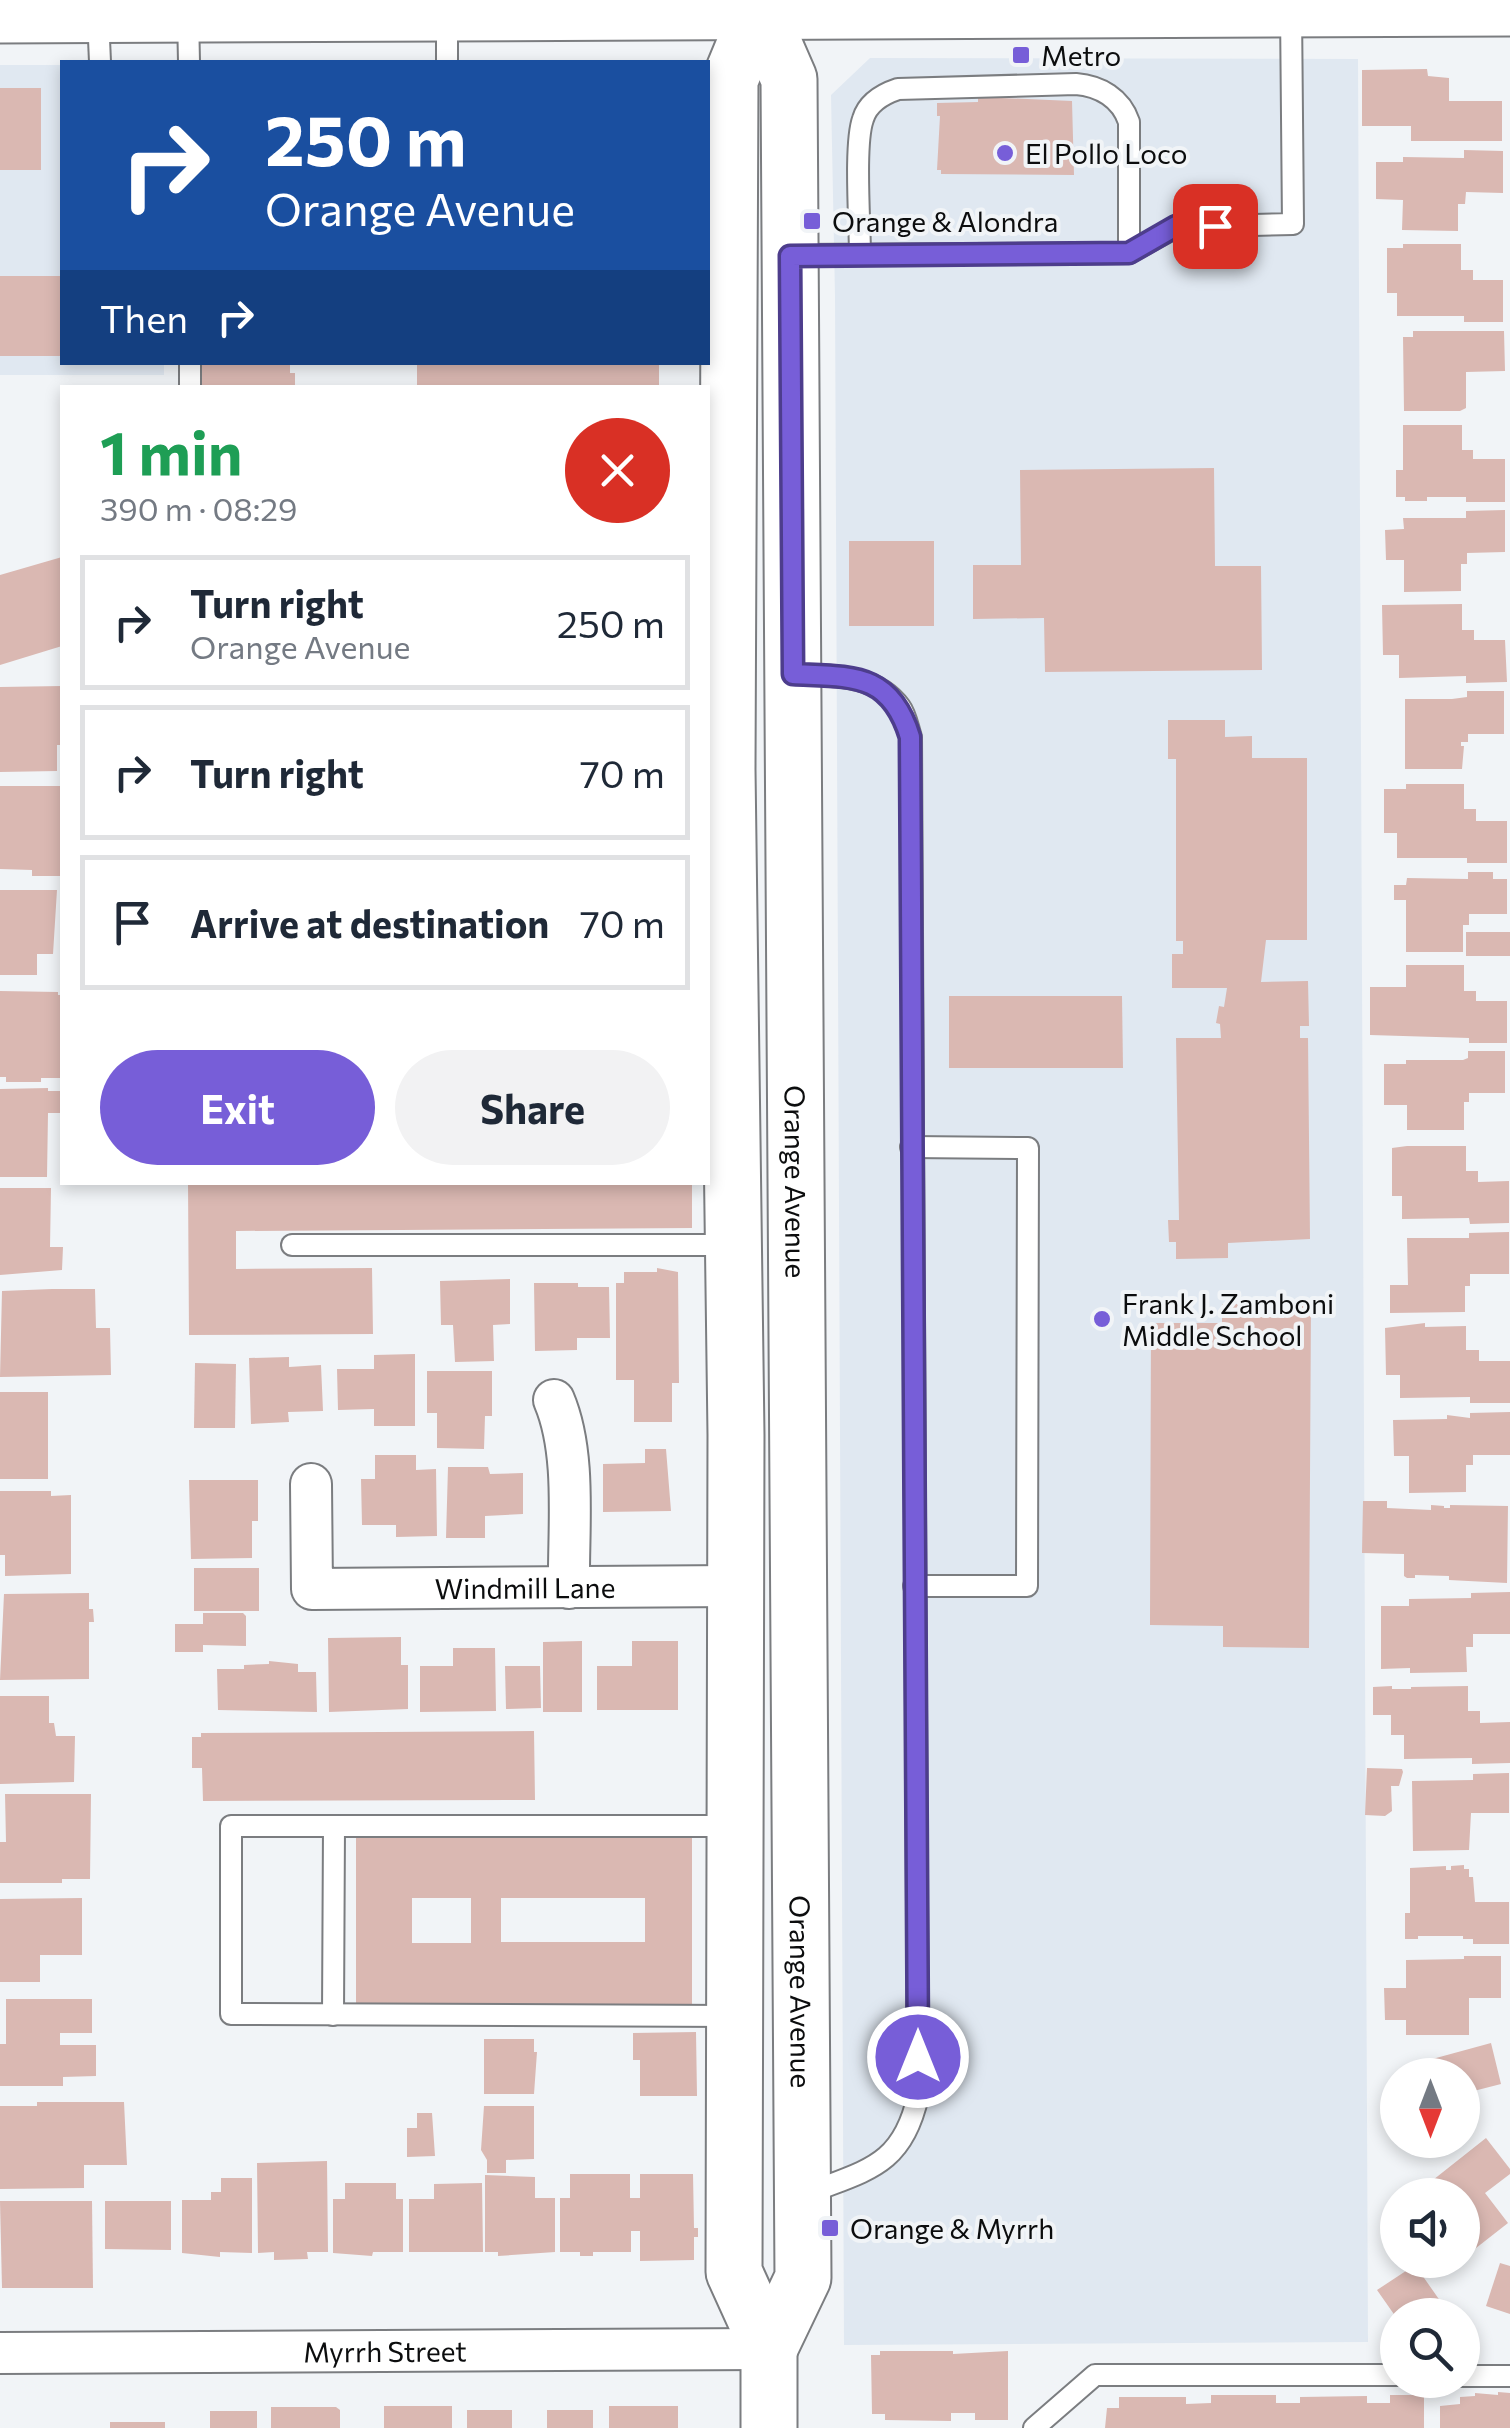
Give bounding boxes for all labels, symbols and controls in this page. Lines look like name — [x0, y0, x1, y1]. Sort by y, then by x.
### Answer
place label: Metro — [1041, 38, 1121, 72]
marker: Metro — [1010, 44, 1032, 66]
text: 250 m — [265, 95, 467, 180]
icon: right — [100, 100, 230, 230]
place label: El Pollo Loco — [1025, 136, 1188, 170]
marker: El Pollo Loco — [994, 142, 1016, 164]
text: Orange Avenue — [265, 180, 575, 235]
pin — [1173, 184, 1258, 269]
icon: arrive — [1188, 199, 1243, 254]
place label: Orange & Alondra — [832, 204, 1058, 238]
marker: Orange & Alondra — [801, 210, 823, 232]
icon: right — [208, 290, 263, 345]
text: Then — [100, 294, 188, 341]
text: 1 min — [100, 414, 242, 487]
button: close — [565, 418, 670, 523]
text: 390 m · 08:29 — [100, 488, 297, 528]
text: Turn right — [190, 579, 364, 626]
icon: right — [105, 595, 160, 650]
text: 250 m — [557, 599, 665, 646]
text: Orange Avenue — [190, 626, 410, 666]
icon: right — [105, 745, 160, 800]
text: Turn right — [190, 749, 364, 796]
text: 70 m — [580, 749, 665, 796]
icon: arrive — [105, 895, 160, 950]
text: Arrive at destination — [190, 899, 549, 946]
text: 70 m — [580, 899, 665, 946]
button: Exit — [100, 1050, 375, 1165]
button: Share — [395, 1050, 670, 1165]
street label: Orange Avenue — [778, 1085, 814, 1278]
place label: Frank J. Zamboni Middle School — [1122, 1286, 1334, 1352]
marker: Frank J. Zamboni Middle School — [1091, 1308, 1113, 1330]
street label: Windmill Lane — [434, 1570, 615, 1605]
street label: Orange Avenue — [784, 1895, 819, 2088]
position arrow — [866, 2005, 970, 2109]
north arrow — [1380, 2058, 1480, 2158]
map controls — [1380, 2058, 1480, 2398]
button: sound — [1380, 2178, 1480, 2278]
place label: Orange & Myrrh — [850, 2211, 1054, 2245]
marker: Orange & Myrrh — [819, 2217, 841, 2239]
button: search — [1380, 2298, 1480, 2398]
street label: Myrrh Street — [303, 2334, 467, 2368]

